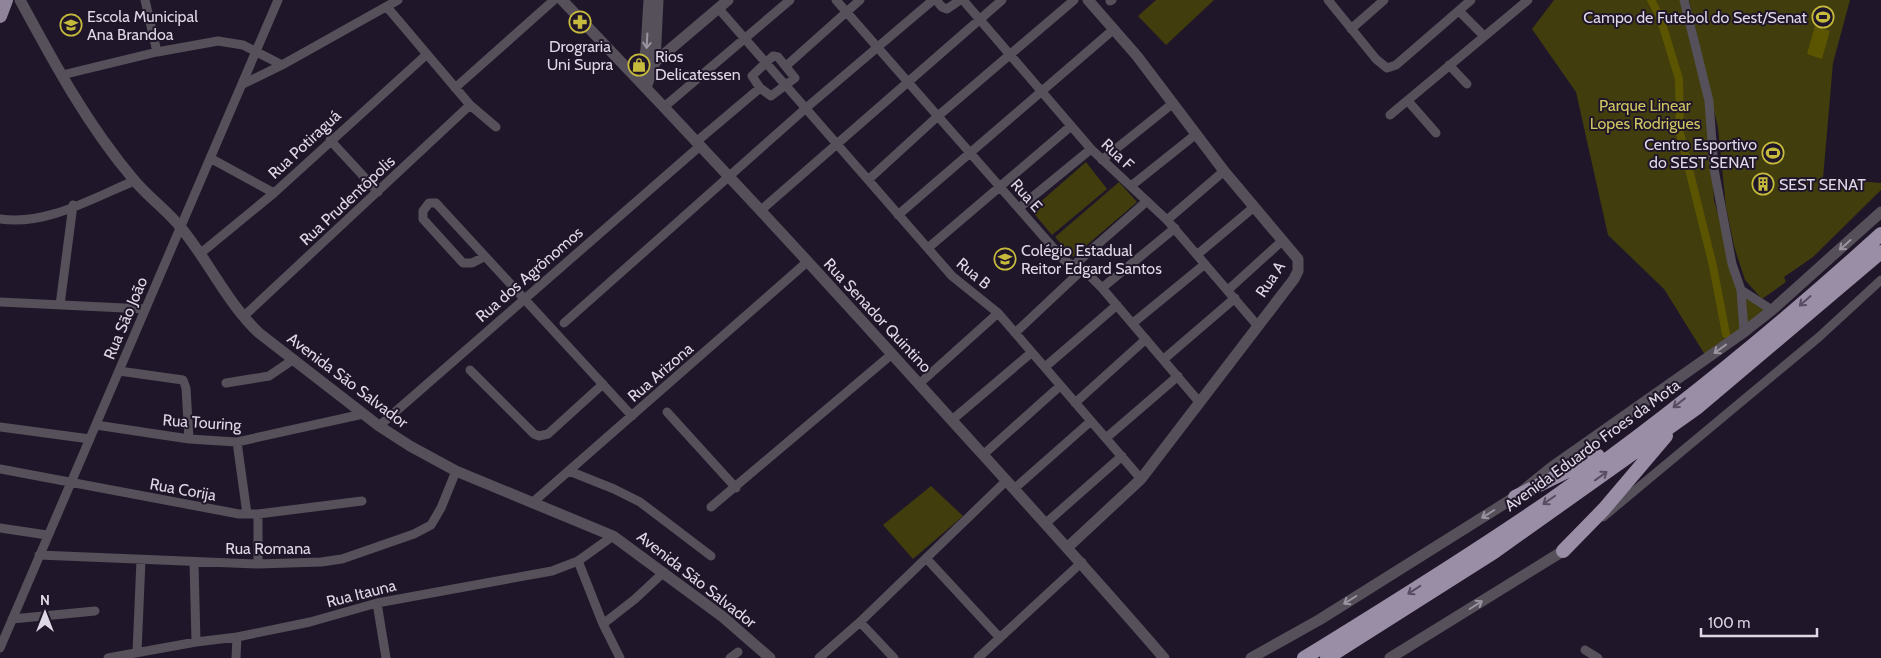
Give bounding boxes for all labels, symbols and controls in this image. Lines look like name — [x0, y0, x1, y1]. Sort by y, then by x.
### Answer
sports icon: Campo de Futebol do Sest/Senat — [1811, 5, 1835, 29]
place label: Escola Municipal Ana Brandoa — [87, 7, 198, 44]
place label: Campo de Futebol do Sest/Senat — [1583, 8, 1808, 27]
pharmacy icon: Drograria Uni Supra — [568, 10, 592, 34]
school or university icon: Escola Municipal Ana Brandoa — [59, 13, 83, 37]
one-way arrow — [642, 33, 651, 49]
place label: Drograria Uni Supra — [547, 37, 614, 74]
place label: Rios Delicatessen — [655, 47, 741, 84]
shop icon: Rios Delicatessen — [627, 53, 651, 77]
park label: Parque Linear Lopes Rodrigues — [1590, 96, 1701, 133]
street label: Rua Potiraguá — [264, 106, 345, 183]
street label: Rua F — [1097, 135, 1138, 175]
place label: Centro Esportivo do SEST SENAT — [1644, 135, 1757, 172]
sports icon: Centro Esportivo do SEST SENAT — [1761, 141, 1785, 165]
street label: Rua Prudentôpolis — [296, 151, 399, 249]
building icon: SEST SENAT — [1751, 172, 1775, 196]
street label: Rua E — [1007, 175, 1046, 216]
place label: SEST SENAT — [1779, 175, 1866, 194]
street label: Rua dos Agrônomos — [472, 222, 587, 326]
one-way arrow — [1839, 239, 1852, 251]
place label: Colégio Estadual Reitor Edgard Santos — [1021, 241, 1162, 278]
school or university icon: Colégio Estadual Reitor Edgard Santos — [993, 247, 1017, 271]
street label: Rua Senador Quintino — [820, 254, 936, 376]
street label: Rua B — [953, 254, 995, 293]
street label: Rua A — [1252, 258, 1289, 301]
street label: Rua São João — [100, 274, 151, 362]
one-way arrow — [1799, 295, 1812, 306]
street label: Avenida São Salvador — [284, 329, 412, 432]
street label: Rua Arizona — [624, 339, 697, 406]
one-way arrow — [1713, 344, 1727, 354]
street label: Avenida Eduardo Froes da Mota — [1501, 375, 1684, 515]
one-way arrow — [1672, 398, 1686, 408]
street label: Rua Touring — [162, 410, 243, 435]
one-way arrow — [1594, 471, 1608, 481]
street label: Rua Corija — [148, 474, 218, 505]
one-way arrow — [1542, 495, 1556, 505]
one-way arrow — [1481, 509, 1495, 519]
street label: Avenida São Salvador — [633, 527, 761, 632]
street label: Rua Romana — [225, 539, 311, 558]
street label: Rua Itauna — [324, 576, 398, 611]
one-way arrow — [1407, 586, 1421, 596]
north arrow — [20, 588, 70, 638]
text: N — [40, 591, 50, 609]
one-way arrow — [1344, 595, 1358, 605]
one-way arrow — [1468, 600, 1482, 610]
scale bar — [1701, 606, 1817, 638]
text: 100 m — [1708, 614, 1750, 632]

